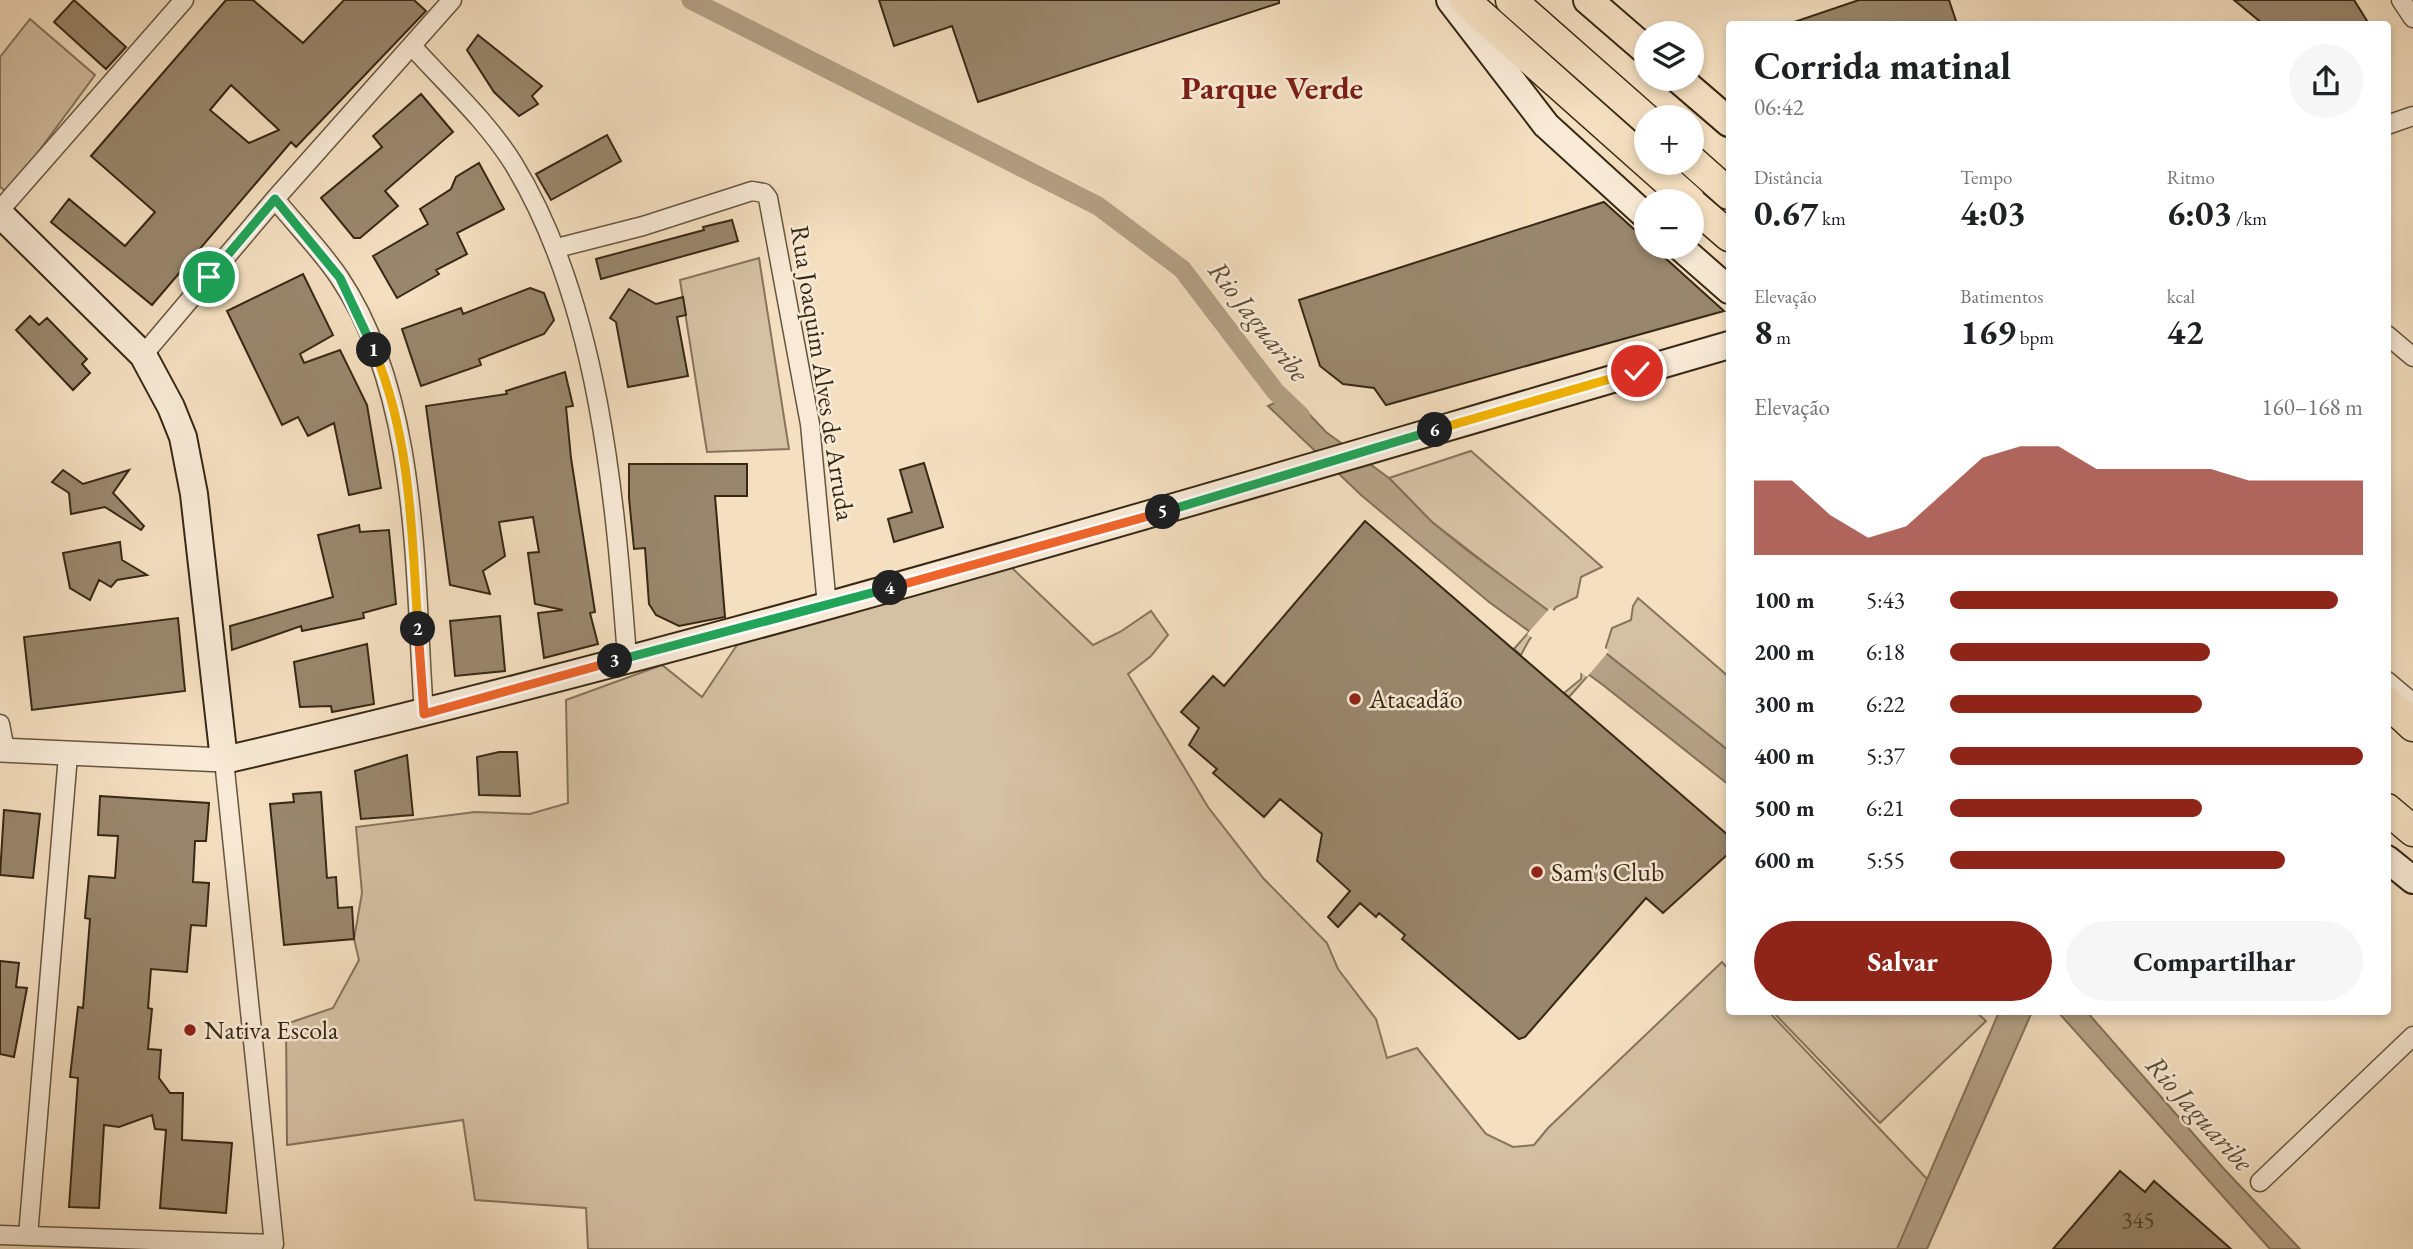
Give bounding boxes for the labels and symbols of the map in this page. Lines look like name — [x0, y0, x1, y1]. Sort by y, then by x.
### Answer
district label: Parque Verde — [1181, 66, 1363, 109]
street label: Rua Joaquim Alves de Arruda — [783, 223, 863, 524]
pin — [179, 247, 239, 307]
water label: Rio Jaguaribe — [1200, 253, 1318, 389]
pin: 1 — [356, 332, 392, 368]
pin — [1607, 341, 1667, 401]
pin: 6 — [1418, 412, 1452, 448]
pin: 5 — [1146, 494, 1180, 530]
pin: 4 — [872, 570, 908, 606]
pin: 2 — [400, 612, 436, 646]
pin: 3 — [598, 644, 632, 678]
place label: Atacadão — [1368, 682, 1463, 716]
marker: Atacadão — [1347, 691, 1363, 707]
place label: Sam's Club — [1551, 855, 1664, 889]
marker: Sam's Club — [1529, 864, 1545, 880]
place label: Nativa Escola — [204, 1013, 339, 1047]
marker: Nativa Escola — [182, 1022, 198, 1038]
water label: Rio Jaguaribe — [2138, 1047, 2262, 1179]
house number: 345 — [2121, 1205, 2155, 1235]

